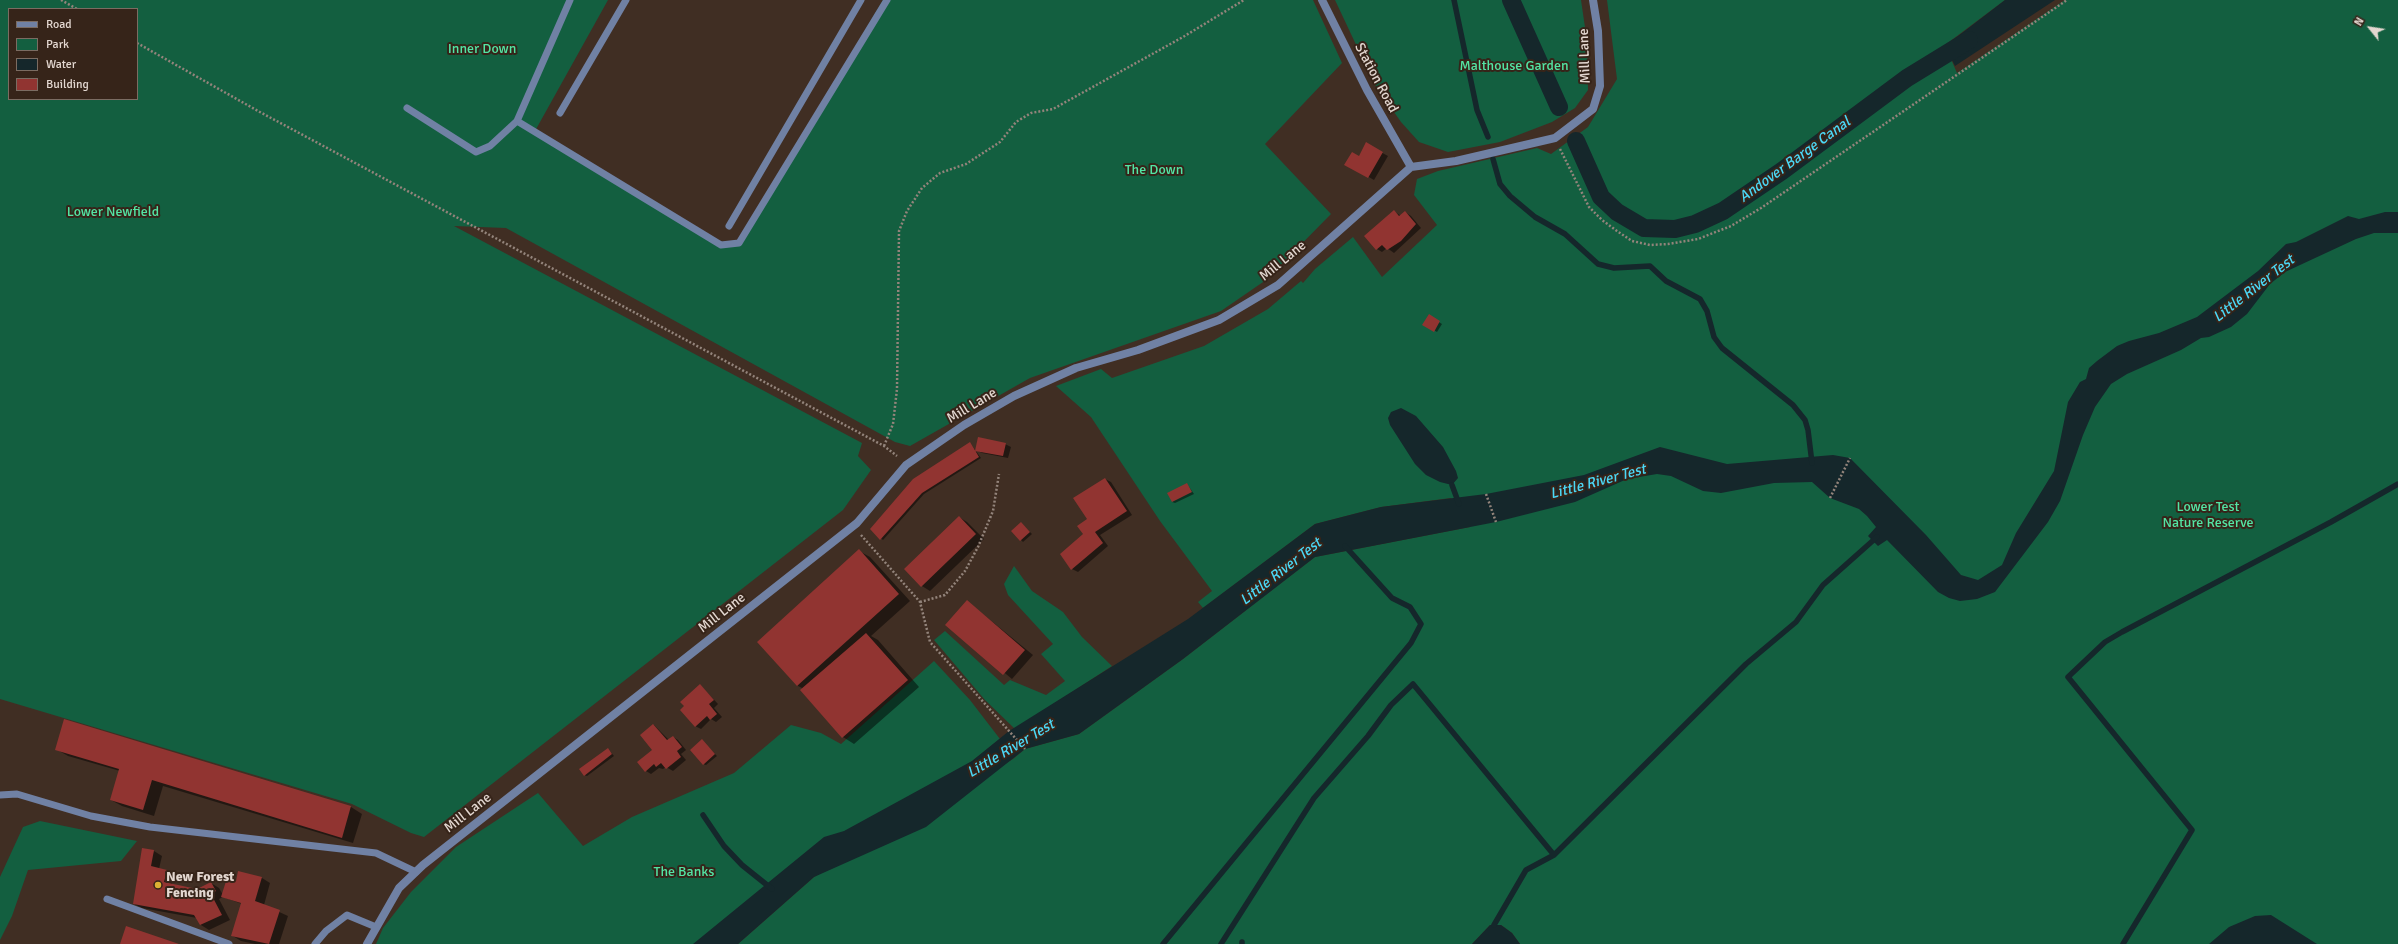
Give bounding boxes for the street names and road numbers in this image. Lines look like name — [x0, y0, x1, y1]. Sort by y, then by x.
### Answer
street label: Mill Lane — [1576, 28, 1594, 84]
street label: Station Road — [1351, 40, 1401, 116]
street label: Mill Lane — [1256, 237, 1310, 285]
street label: Mill Lane — [944, 385, 1000, 427]
street label: Mill Lane — [695, 589, 749, 637]
street label: Mill Lane — [441, 789, 495, 837]

